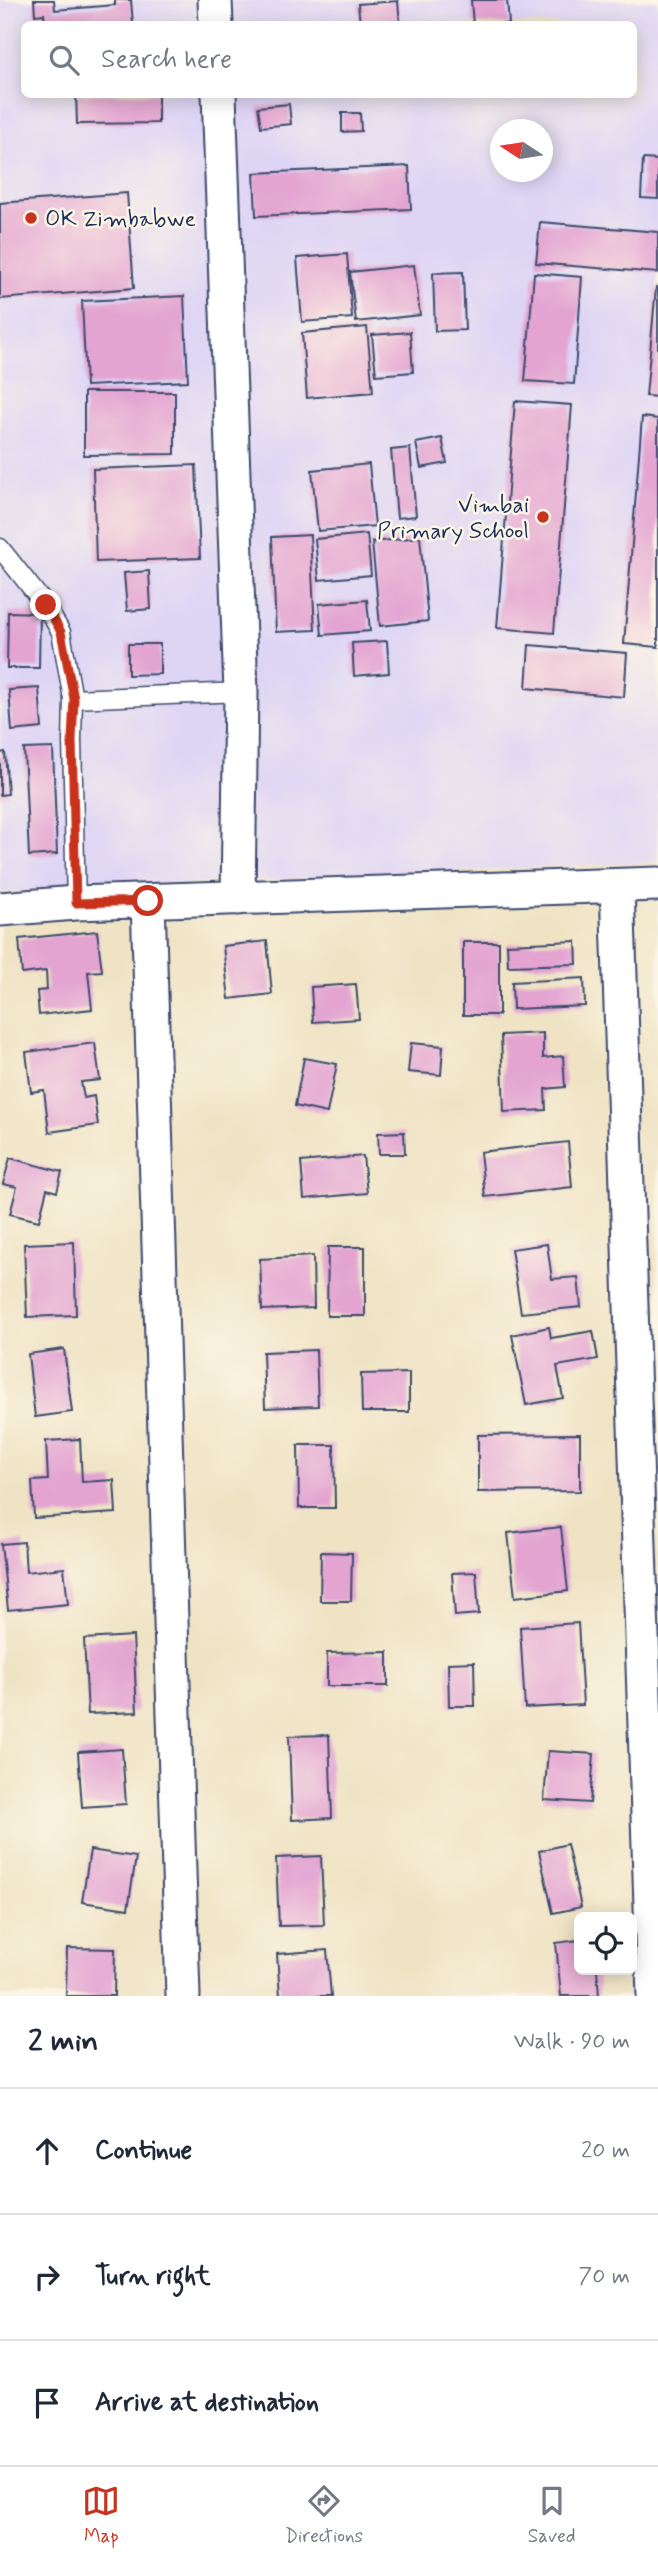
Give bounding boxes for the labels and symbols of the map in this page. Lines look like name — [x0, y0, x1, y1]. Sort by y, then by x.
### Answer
north arrow — [490, 119, 553, 182]
place label: OK Zimbabwe — [45, 205, 196, 235]
marker: OK Zimbabwe — [23, 210, 39, 226]
place label: Vimbai Primary School — [377, 491, 529, 547]
marker: Vimbai Primary School — [535, 509, 551, 525]
route end — [30, 589, 61, 620]
route start — [132, 885, 163, 916]

